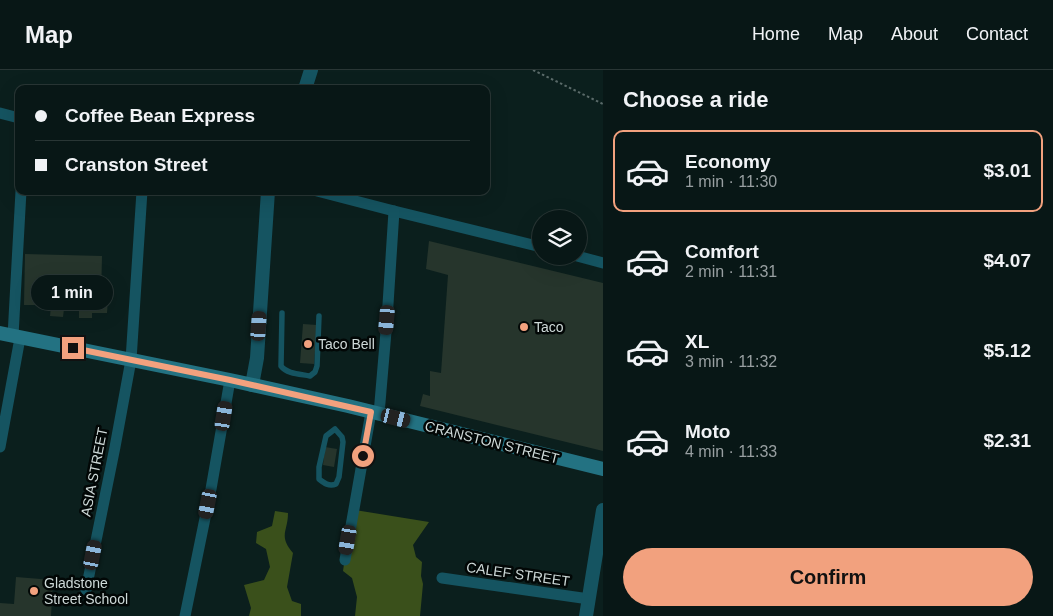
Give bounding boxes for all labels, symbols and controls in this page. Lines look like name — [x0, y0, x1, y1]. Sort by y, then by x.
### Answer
text: Map — [25, 21, 73, 48]
text: Home — [752, 24, 800, 44]
text: Map — [828, 24, 863, 44]
text: About — [891, 24, 938, 44]
text: Contact — [966, 24, 1028, 44]
text: Choose a ride — [623, 87, 768, 112]
text: Coffee Bean Express — [65, 105, 255, 126]
icon: car — [625, 149, 670, 194]
text: Economy — [685, 151, 771, 172]
text: Cranston Street — [65, 154, 208, 175]
text: $3.01 — [983, 160, 1031, 181]
text: 1 min · 11:30 — [685, 173, 777, 190]
map controls — [532, 210, 587, 265]
button: layers — [532, 210, 587, 265]
icon: car — [625, 239, 670, 284]
text: Comfort — [685, 241, 759, 262]
text: $4.07 — [983, 250, 1031, 271]
text: 2 min · 11:31 — [685, 263, 777, 280]
callout: 1 min — [32, 276, 114, 310]
text: 1 min — [51, 284, 93, 301]
car — [378, 304, 395, 336]
car — [250, 311, 267, 341]
place label: Taco — [534, 319, 564, 335]
marker: Taco — [518, 321, 530, 333]
icon: car — [625, 329, 670, 374]
text: XL — [685, 331, 709, 352]
place label: Taco Bell — [318, 336, 375, 352]
route end — [62, 337, 84, 359]
marker: Taco Bell — [302, 338, 314, 350]
text: $5.12 — [983, 340, 1031, 361]
text: 3 min · 11:32 — [685, 353, 777, 370]
car — [214, 400, 233, 432]
car — [379, 407, 412, 429]
street label: CRANSTON STREET — [423, 418, 561, 466]
icon: car — [625, 419, 670, 464]
text: Moto — [685, 421, 730, 442]
street label: ASIA STREET — [78, 426, 111, 518]
text: $2.31 — [983, 430, 1031, 451]
text: 4 min · 11:33 — [685, 443, 777, 460]
route start — [352, 445, 374, 467]
car — [197, 488, 218, 520]
car — [338, 524, 357, 556]
car — [82, 539, 103, 571]
button: Confirm — [623, 548, 1033, 606]
street label: CALEF STREET — [465, 559, 571, 589]
place label: Gladstone Street School — [44, 575, 128, 607]
marker: Gladstone Street School — [28, 585, 40, 597]

